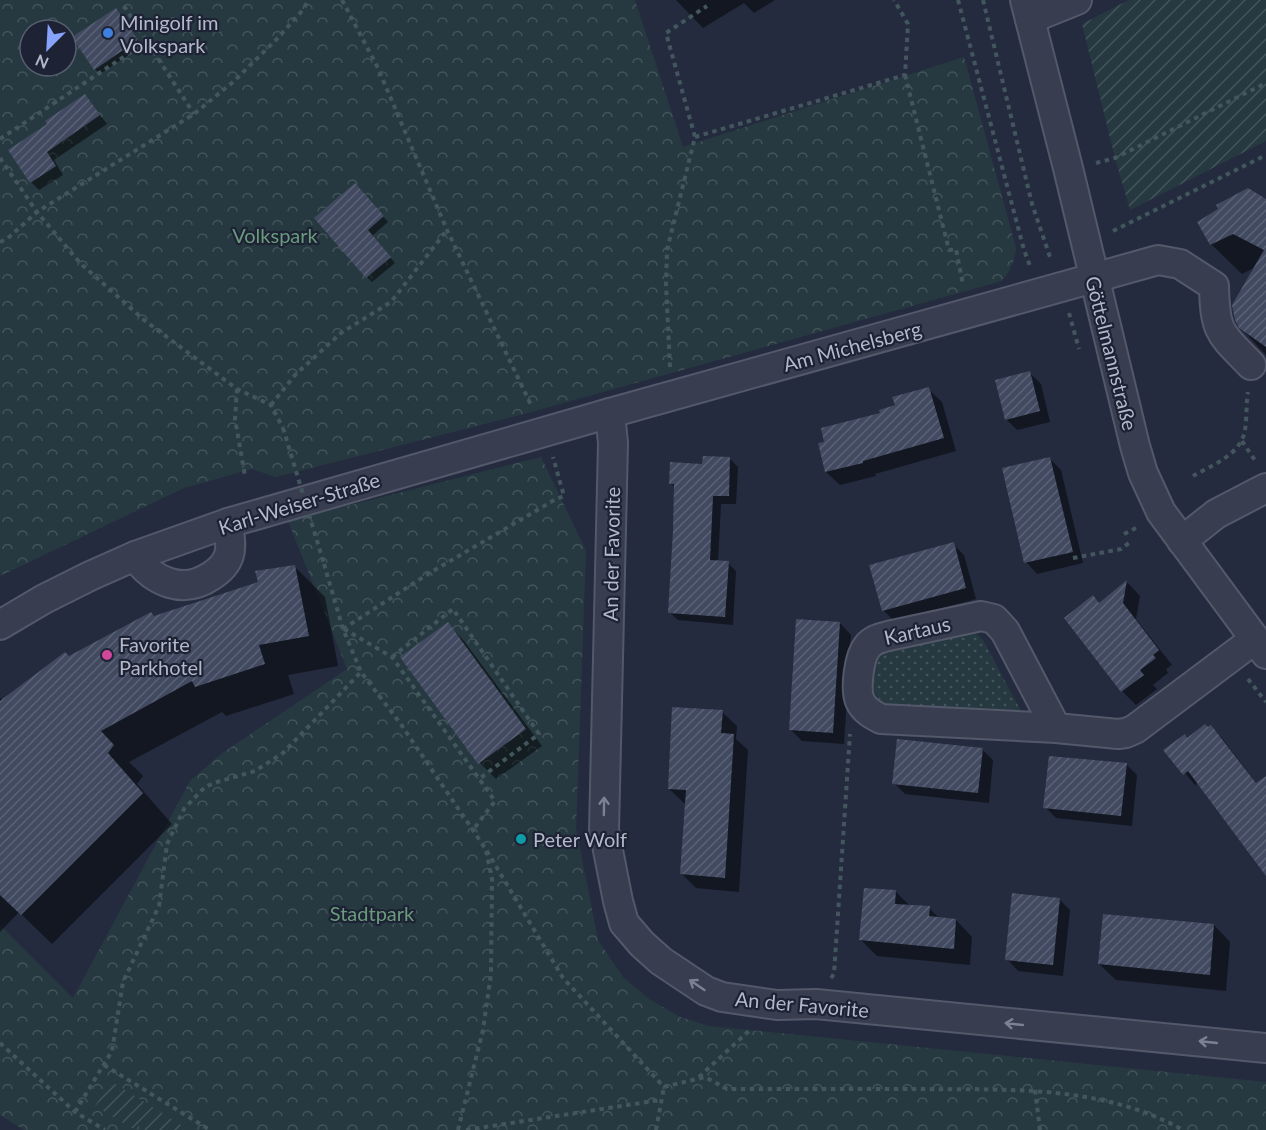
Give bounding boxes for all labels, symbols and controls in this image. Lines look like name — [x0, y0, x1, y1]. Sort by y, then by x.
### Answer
place label: Minigolf im Volkspark — [120, 10, 219, 57]
north arrow — [18, 18, 78, 78]
marker: Minigolf im Volkspark — [101, 26, 115, 40]
text: N — [32, 51, 51, 73]
park label: Volkspark — [232, 223, 319, 247]
street label: Göttelmannstraße — [1081, 273, 1143, 433]
street label: Am Michelsberg — [780, 316, 924, 376]
street label: Karl-Weiser-Straße — [215, 467, 383, 539]
street label: An der Favorite — [598, 487, 624, 621]
street label: Kartaus — [881, 611, 953, 649]
place label: Favorite Parkhotel — [119, 632, 203, 679]
marker: Favorite Parkhotel — [100, 648, 114, 662]
one-way arrow — [598, 796, 610, 816]
place label: Peter Wolf — [533, 827, 627, 851]
marker: Peter Wolf — [514, 832, 528, 846]
park label: Stadtpark — [330, 901, 415, 925]
one-way arrow — [689, 979, 706, 991]
street label: An der Favorite — [734, 986, 870, 1022]
one-way arrow — [1004, 1018, 1024, 1029]
one-way arrow — [1198, 1037, 1218, 1048]

